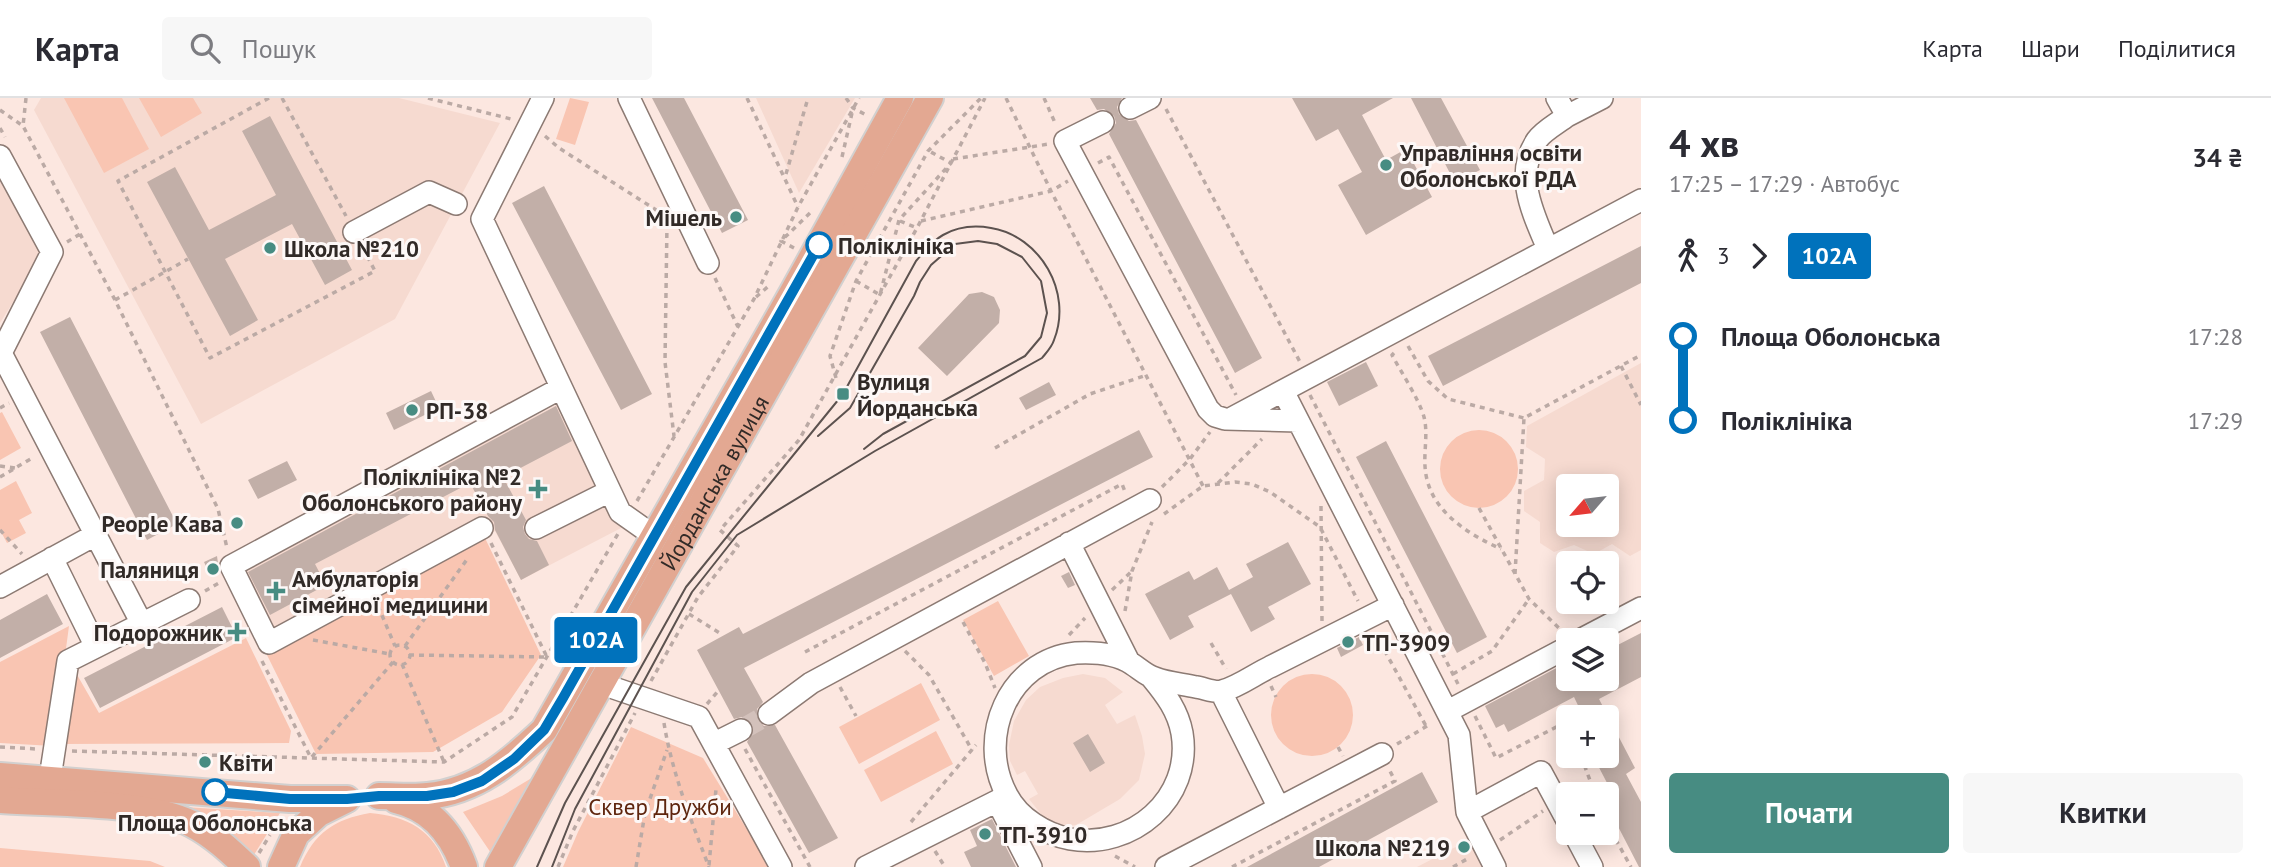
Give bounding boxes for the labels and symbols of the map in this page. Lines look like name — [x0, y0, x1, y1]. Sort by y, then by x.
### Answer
place label: Управління освіти Оболонської РДА — [1399, 138, 1582, 193]
marker: Управління освіти Оболонської РДА — [1378, 157, 1394, 173]
place label: Мішель — [646, 203, 722, 232]
marker: Мішель — [728, 209, 744, 225]
place label: Поліклініка — [838, 231, 954, 260]
marker: Поліклініка — [806, 232, 832, 258]
place label: Школа №210 — [284, 234, 419, 263]
marker: Школа №210 — [262, 240, 278, 256]
place label: Вулиця Йорданська — [857, 367, 978, 422]
marker: Вулиця Йорданська — [835, 386, 851, 402]
street label: Йорданська вулиця — [653, 390, 775, 575]
place label: РП-38 — [426, 396, 488, 425]
marker: РП-38 — [404, 402, 420, 418]
place label: Поліклініка №2 Оболонського району — [302, 462, 523, 517]
north arrow — [1556, 474, 1619, 537]
marker: Поліклініка №2 Оболонського району — [528, 479, 548, 499]
place label: People Кава — [101, 509, 223, 538]
marker: People Кава — [229, 515, 245, 531]
place label: Паляниця — [100, 555, 199, 584]
marker: Паляниця — [205, 561, 221, 577]
place label: Амбулаторія сімейної медицини — [292, 564, 488, 619]
marker: Амбулаторія сімейної медицини — [266, 581, 286, 601]
line badge: 102А — [547, 617, 645, 663]
place label: Подорожник — [94, 618, 224, 647]
marker: Подорожник — [229, 624, 245, 640]
place label: ТП-3909 — [1362, 628, 1450, 657]
marker: ТП-3909 — [1340, 634, 1356, 650]
place label: Квіти — [219, 748, 273, 777]
marker: Квіти — [197, 754, 213, 770]
marker: Площа Оболонська — [202, 779, 228, 805]
park label: Сквер Дружби — [588, 792, 732, 821]
place label: Площа Оболонська — [118, 808, 312, 837]
place label: ТП-3910 — [999, 820, 1087, 849]
marker: ТП-3910 — [977, 826, 993, 842]
place label: Школа №219 — [1315, 833, 1450, 862]
marker: Школа №219 — [1456, 839, 1472, 855]

